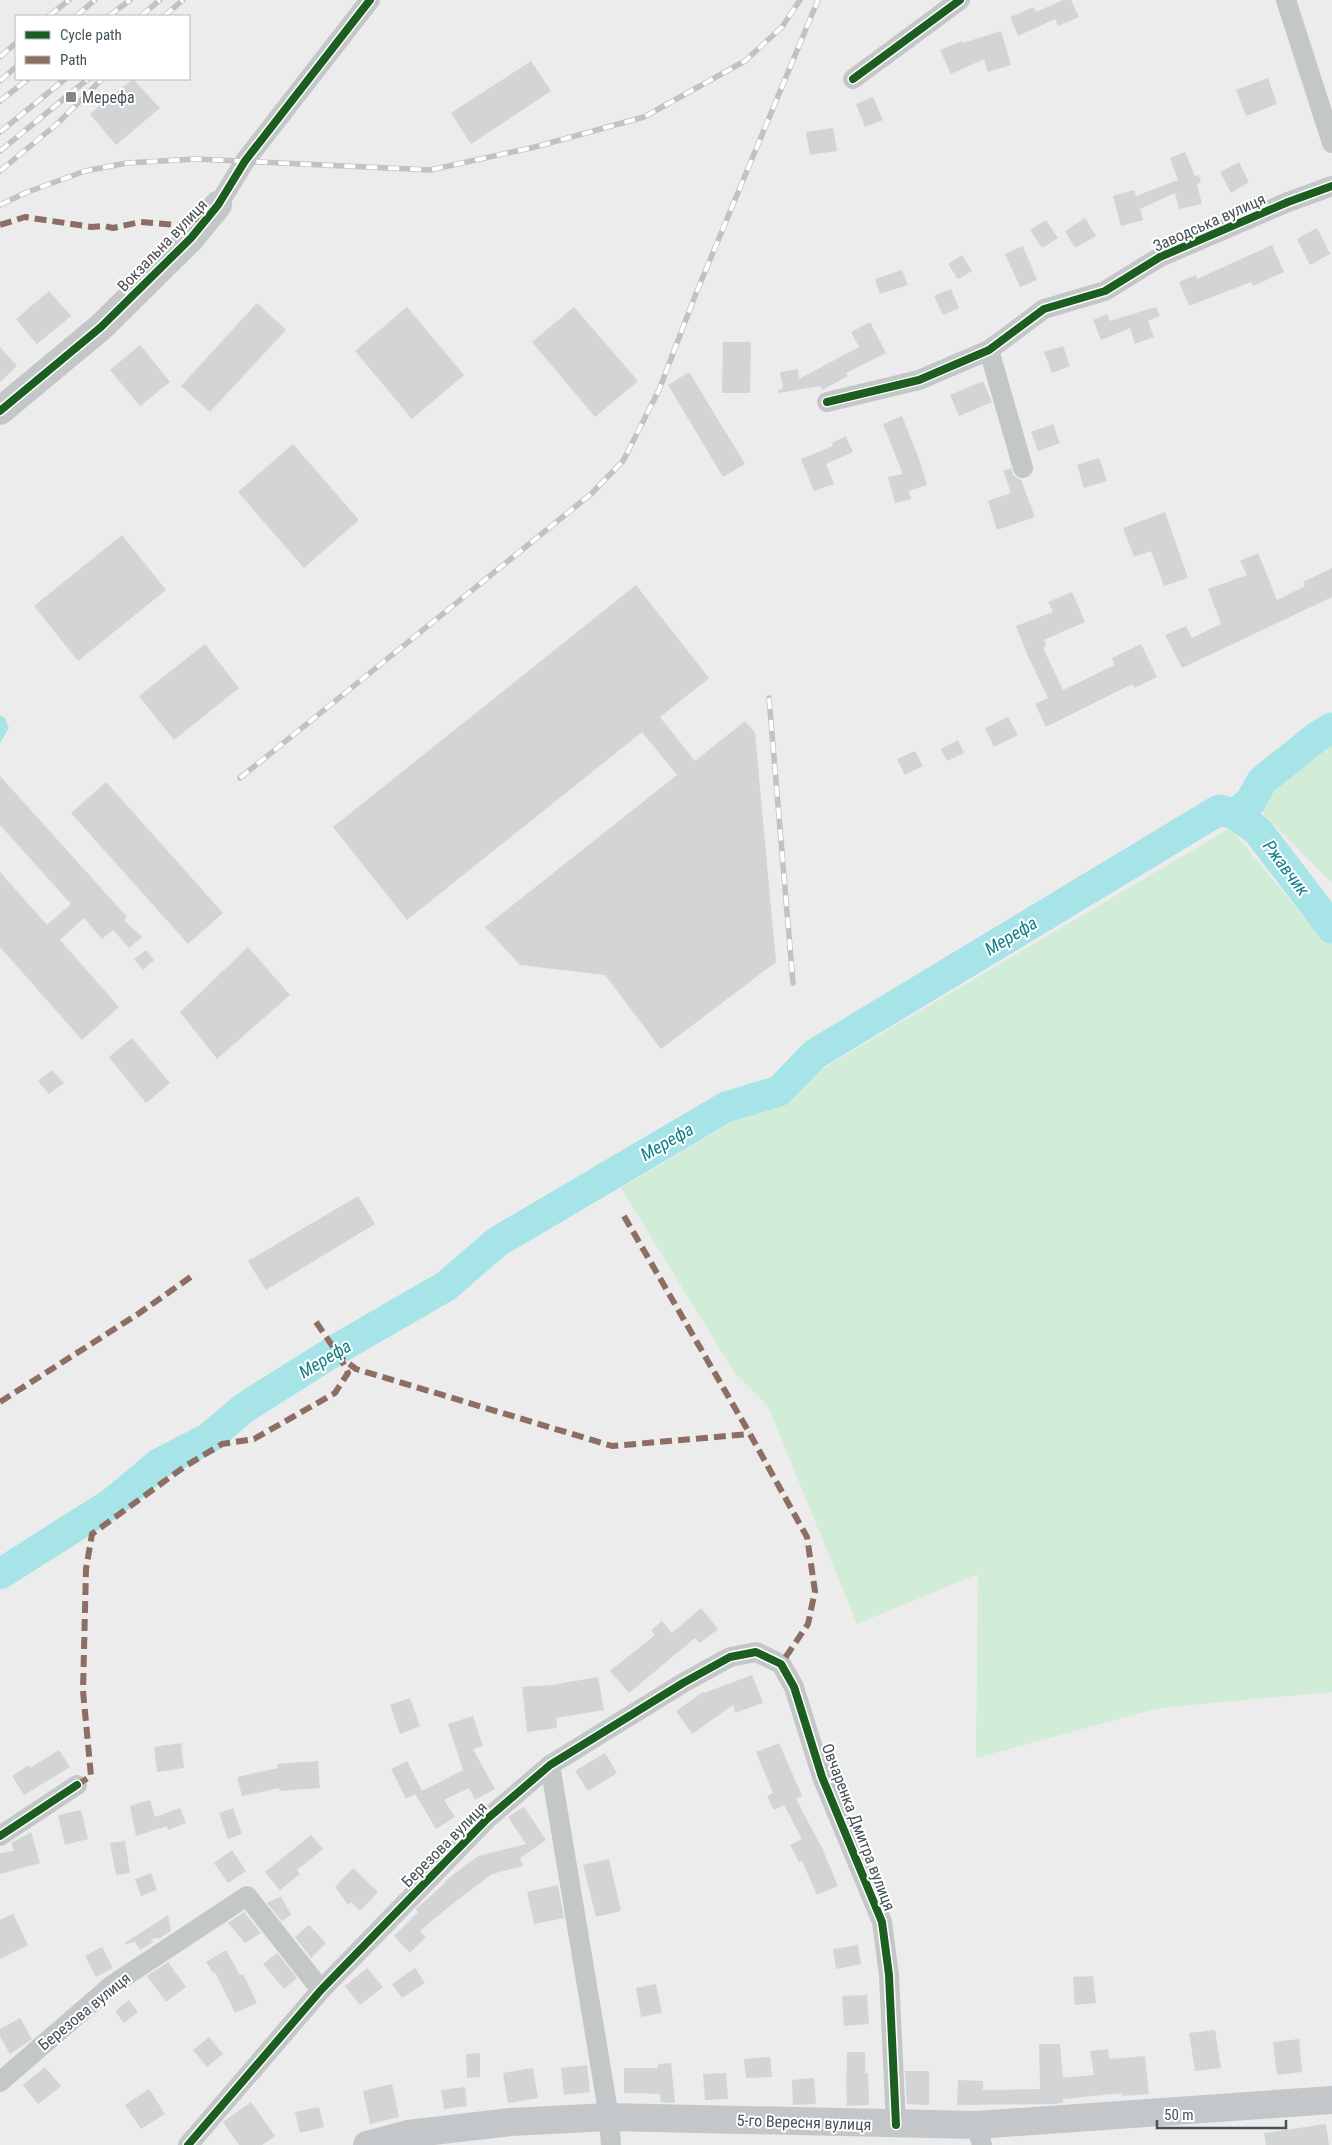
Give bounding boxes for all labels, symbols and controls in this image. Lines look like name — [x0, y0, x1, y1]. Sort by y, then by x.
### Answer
legend — [15, 15, 190, 80]
text: Cycle path — [60, 26, 122, 44]
text: Path — [60, 51, 87, 69]
place label: Мерефа — [82, 88, 135, 107]
marker: Мерефа — [64, 90, 78, 104]
street label: Заводська вулиця — [1150, 189, 1268, 256]
street label: Вокзальна вулиця — [113, 195, 211, 296]
water label: Ржавчик — [1259, 836, 1314, 900]
water label: Мерефа — [981, 912, 1041, 959]
water label: Мерефа — [637, 1118, 697, 1165]
water label: Мерефа — [295, 1335, 355, 1382]
street label: Овчаренка Дмитра вулиця — [818, 1741, 899, 1913]
street label: Березова вулиця — [398, 1798, 491, 1891]
street label: Березова вулиця — [34, 1968, 134, 2054]
scale bar — [1157, 2098, 1286, 2130]
text: 50 m — [1164, 2106, 1194, 2124]
street label: 5-го Вересня вулиця — [736, 2111, 872, 2134]

